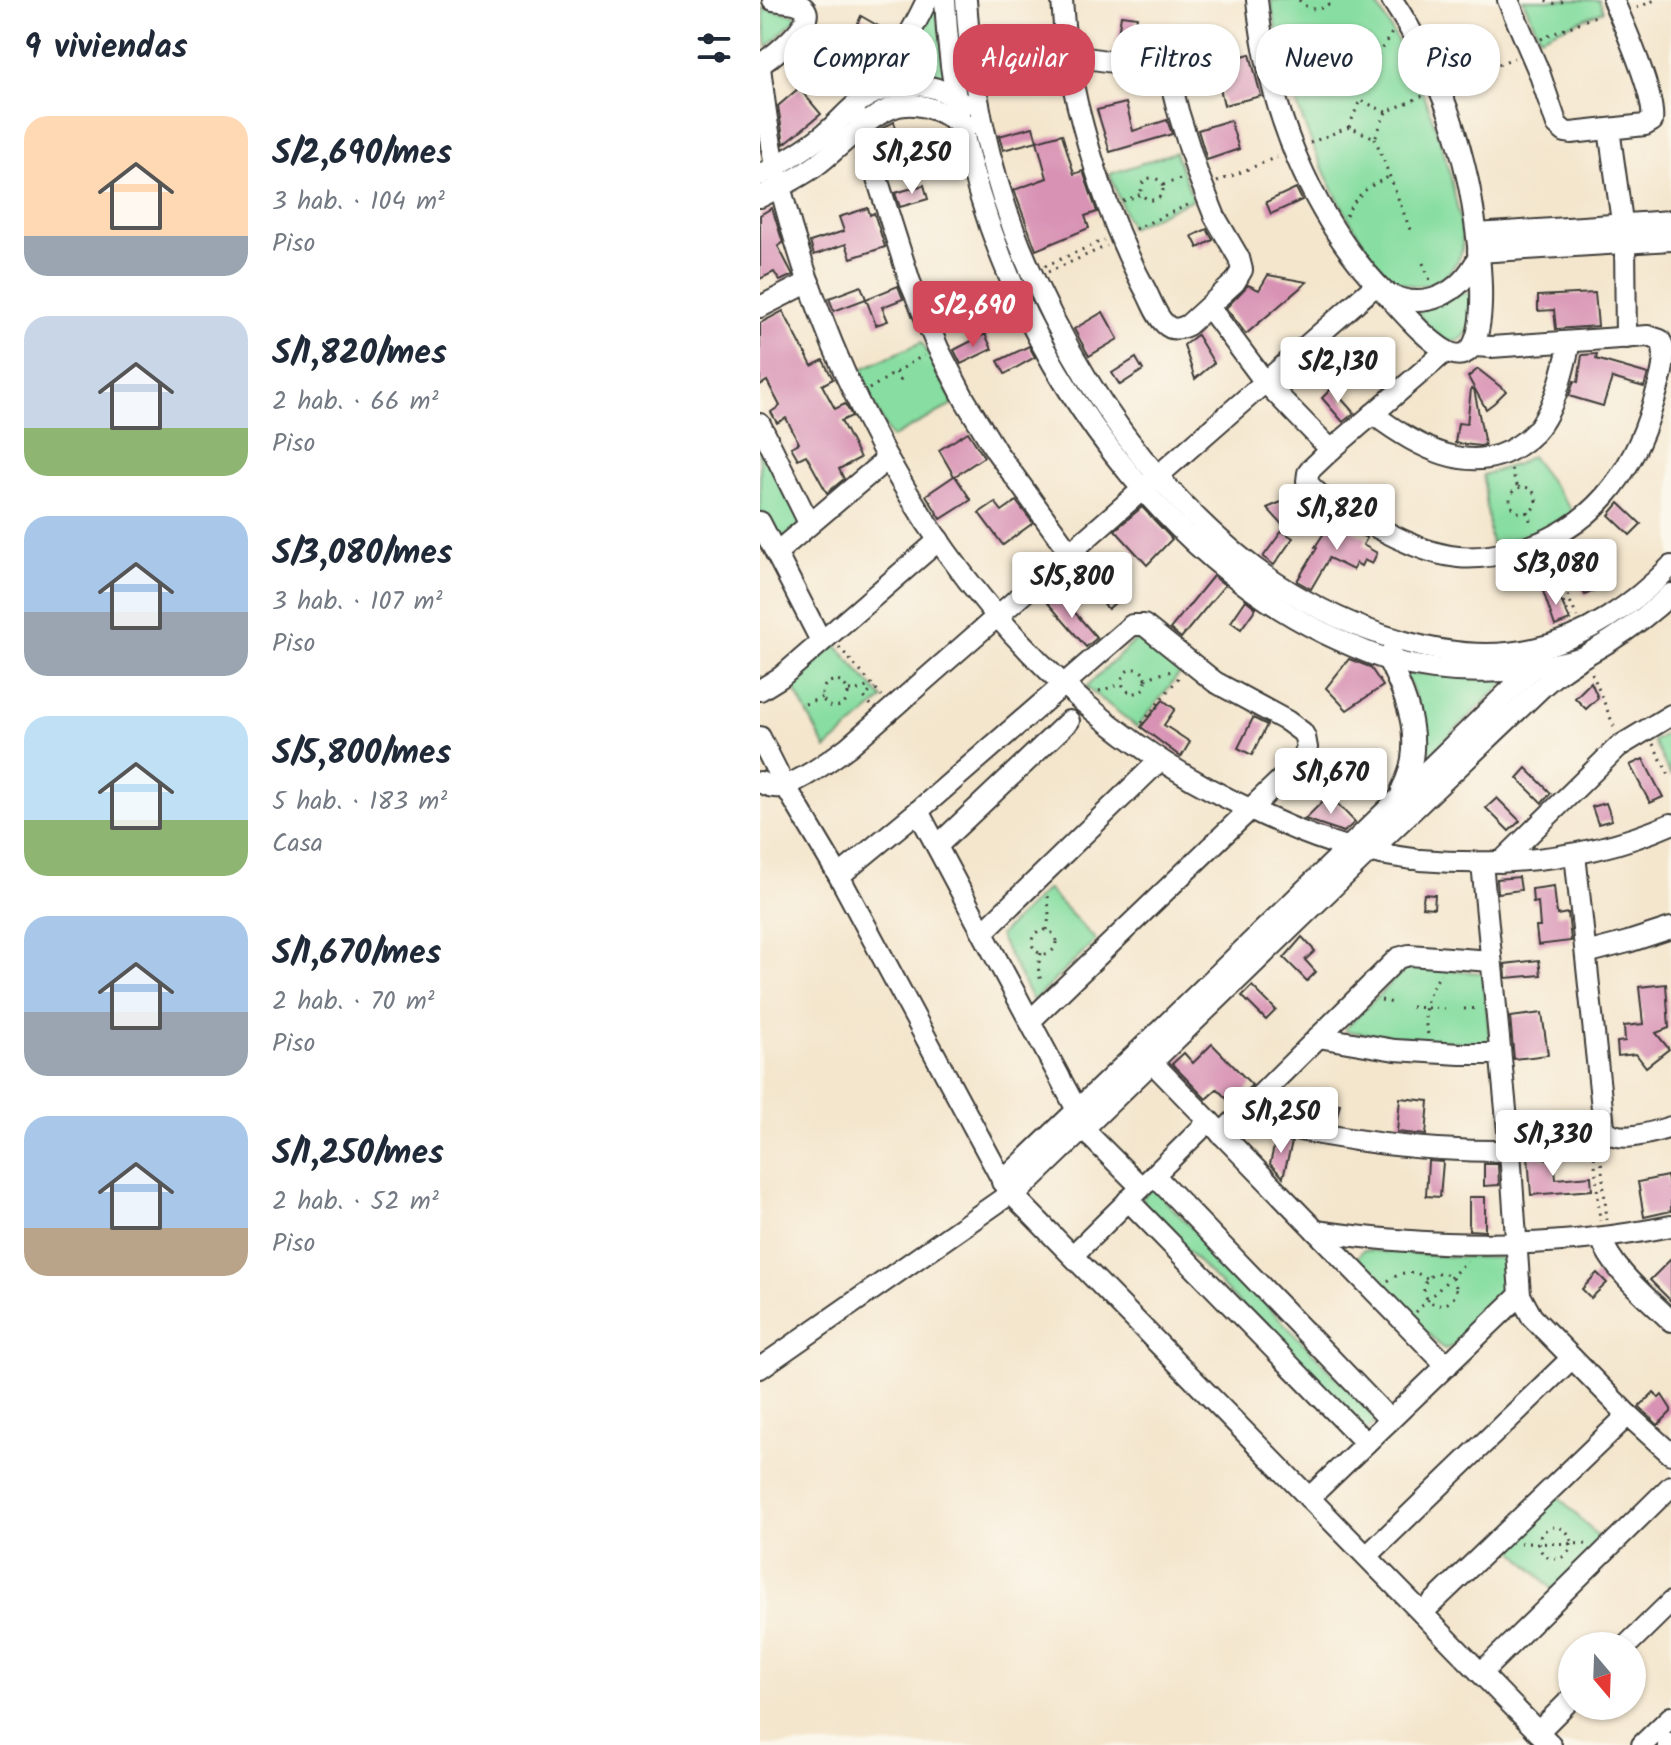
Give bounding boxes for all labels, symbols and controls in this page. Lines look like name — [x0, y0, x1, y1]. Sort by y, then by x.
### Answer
text: 9 viviendas — [24, 21, 188, 75]
chip: Comprar — [784, 24, 937, 96]
chip: Alquilar — [953, 24, 1095, 96]
chip: Filtros — [1111, 24, 1240, 96]
chip: Nuevo — [1256, 24, 1382, 96]
chip: Piso — [1398, 24, 1500, 96]
icon: filters — [692, 26, 736, 70]
text: S/2,690/mes — [272, 127, 452, 181]
pin: S/1,250 — [838, 128, 986, 196]
text: S/1,250 — [873, 133, 951, 175]
icon: home — [88, 148, 184, 244]
text: 3 hab. · 104 m² — [272, 181, 445, 223]
text: Piso — [272, 223, 315, 265]
pin: S/2,690 — [899, 281, 1047, 349]
text: S/2,690 — [931, 286, 1015, 328]
text: S/1,820/mes — [272, 327, 447, 381]
pin: S/2,130 — [1264, 337, 1412, 405]
text: S/2,130 — [1298, 342, 1378, 384]
icon: home — [88, 348, 184, 444]
text: 2 hab. · 66 m² — [272, 381, 439, 423]
text: Piso — [272, 423, 315, 465]
pin: S/1,820 — [1263, 484, 1411, 552]
text: S/1,820 — [1297, 489, 1377, 531]
text: S/3,080/mes — [272, 527, 453, 581]
pin: S/3,080 — [1482, 539, 1630, 607]
text: S/3,080 — [1514, 544, 1598, 586]
icon: home — [88, 548, 184, 644]
pin: S/5,800 — [998, 552, 1146, 620]
text: S/5,800 — [1030, 557, 1114, 599]
text: 3 hab. · 107 m² — [272, 581, 443, 623]
text: Piso — [272, 623, 315, 665]
text: S/5,800/mes — [272, 727, 451, 781]
icon: home — [88, 748, 184, 844]
pin: S/1,670 — [1257, 748, 1405, 816]
text: S/1,670 — [1293, 753, 1369, 795]
text: 5 hab. · 183 m² — [272, 781, 447, 823]
text: Casa — [272, 823, 323, 865]
text: S/1,670/mes — [272, 927, 441, 981]
icon: home — [88, 948, 184, 1044]
text: 2 hab. · 70 m² — [272, 981, 435, 1023]
text: Piso — [272, 1023, 315, 1065]
pin: S/1,250 — [1207, 1087, 1355, 1155]
text: S/1,250 — [1242, 1092, 1320, 1134]
pin: S/1,330 — [1479, 1110, 1627, 1178]
text: S/1,330 — [1514, 1115, 1592, 1157]
text: S/1,250/mes — [272, 1127, 444, 1181]
icon: home — [88, 1148, 184, 1244]
text: 2 hab. · 52 m² — [272, 1181, 439, 1223]
text: Piso — [272, 1223, 315, 1265]
north arrow — [1558, 1632, 1646, 1720]
map controls — [1558, 1632, 1646, 1720]

